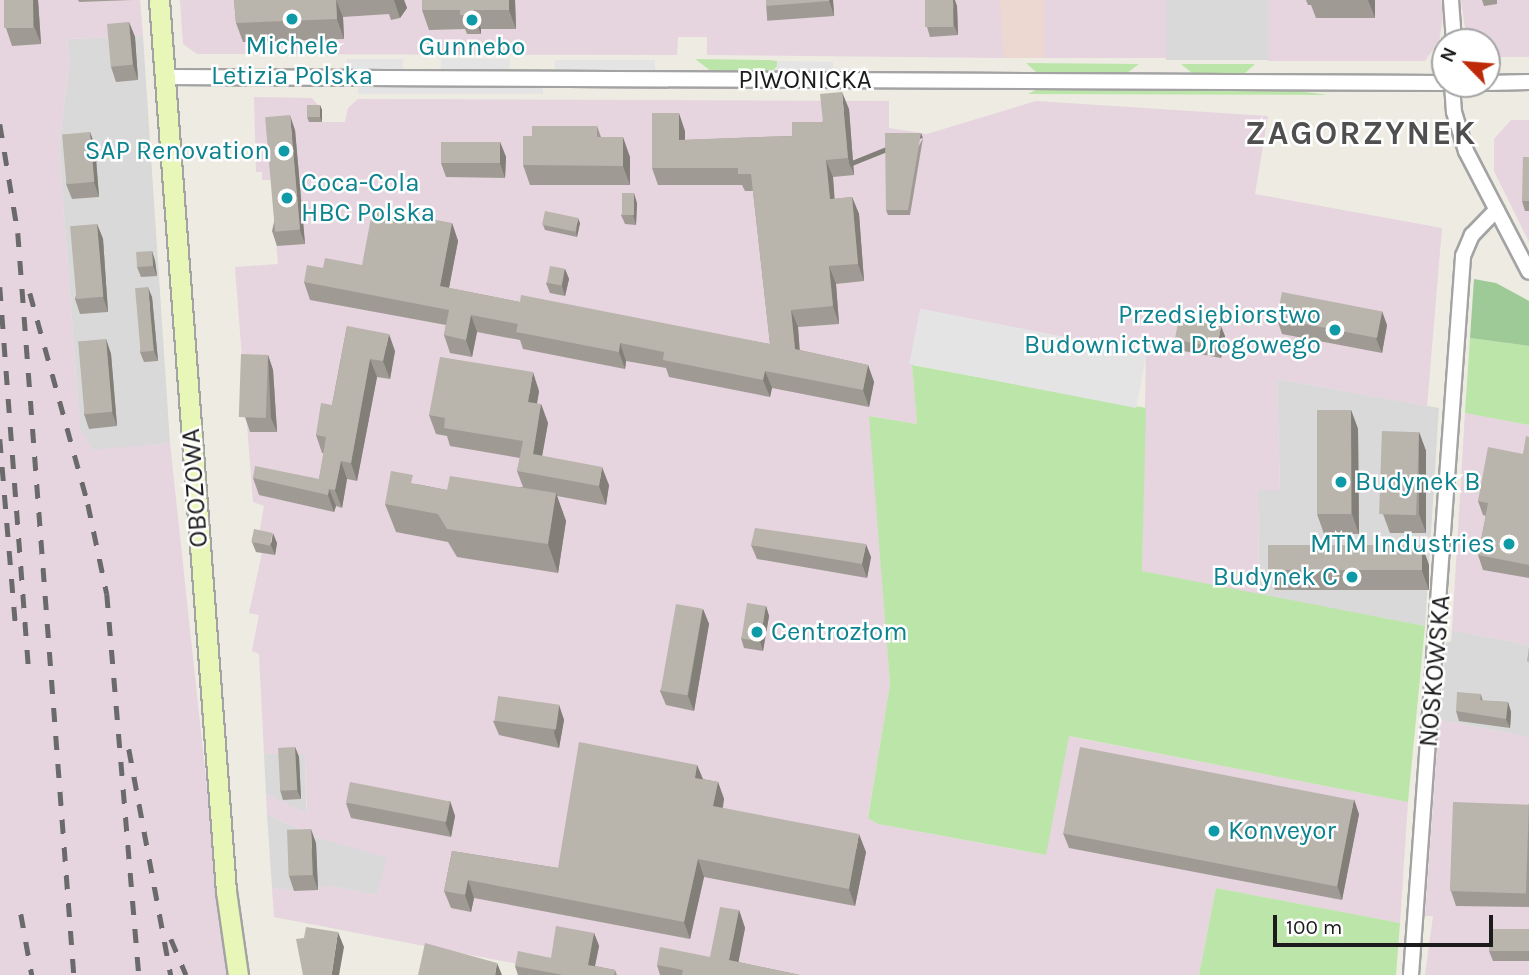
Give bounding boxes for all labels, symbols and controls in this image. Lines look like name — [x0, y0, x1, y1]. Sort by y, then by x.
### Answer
marker: Michele Letizia Polska — [284, 11, 300, 27]
marker: Gunnebo — [464, 12, 480, 28]
north arrow — [1431, 28, 1501, 98]
place label: Michele Letizia Polska — [211, 30, 373, 92]
place label: Gunnebo — [419, 31, 525, 63]
text: N — [1436, 44, 1462, 66]
street label: PIWONICKA — [738, 64, 872, 96]
district label: ZAGORZYNEK — [1246, 114, 1476, 154]
place label: SAP Renovation — [85, 135, 270, 167]
marker: SAP Renovation — [276, 143, 292, 159]
place label: Coca-Cola HBC Polska — [301, 167, 435, 228]
marker: Coca-Cola HBC Polska — [279, 190, 295, 206]
place label: Przedsiębiorstwo Budownictwa Drogowego — [1024, 299, 1321, 360]
marker: Przedsiębiorstwo Budownictwa Drogowego — [1327, 322, 1343, 338]
street label: OBOZOWA — [175, 427, 215, 549]
place label: Budynek B — [1355, 466, 1480, 498]
marker: Budynek B — [1333, 474, 1349, 490]
place label: MTM Industries — [1310, 528, 1495, 560]
marker: MTM Industries — [1501, 536, 1517, 552]
place label: Budynek C — [1213, 561, 1338, 593]
marker: Budynek C — [1344, 569, 1360, 585]
street label: NOSKOWSKA — [1413, 594, 1457, 748]
place label: Centrozłom — [771, 616, 908, 648]
marker: Centrozłom — [749, 624, 765, 640]
place label: Konveyor — [1228, 815, 1336, 847]
marker: Konveyor — [1206, 823, 1222, 839]
scale bar — [1277, 902, 1498, 946]
text: 100 m — [1286, 915, 1343, 939]

